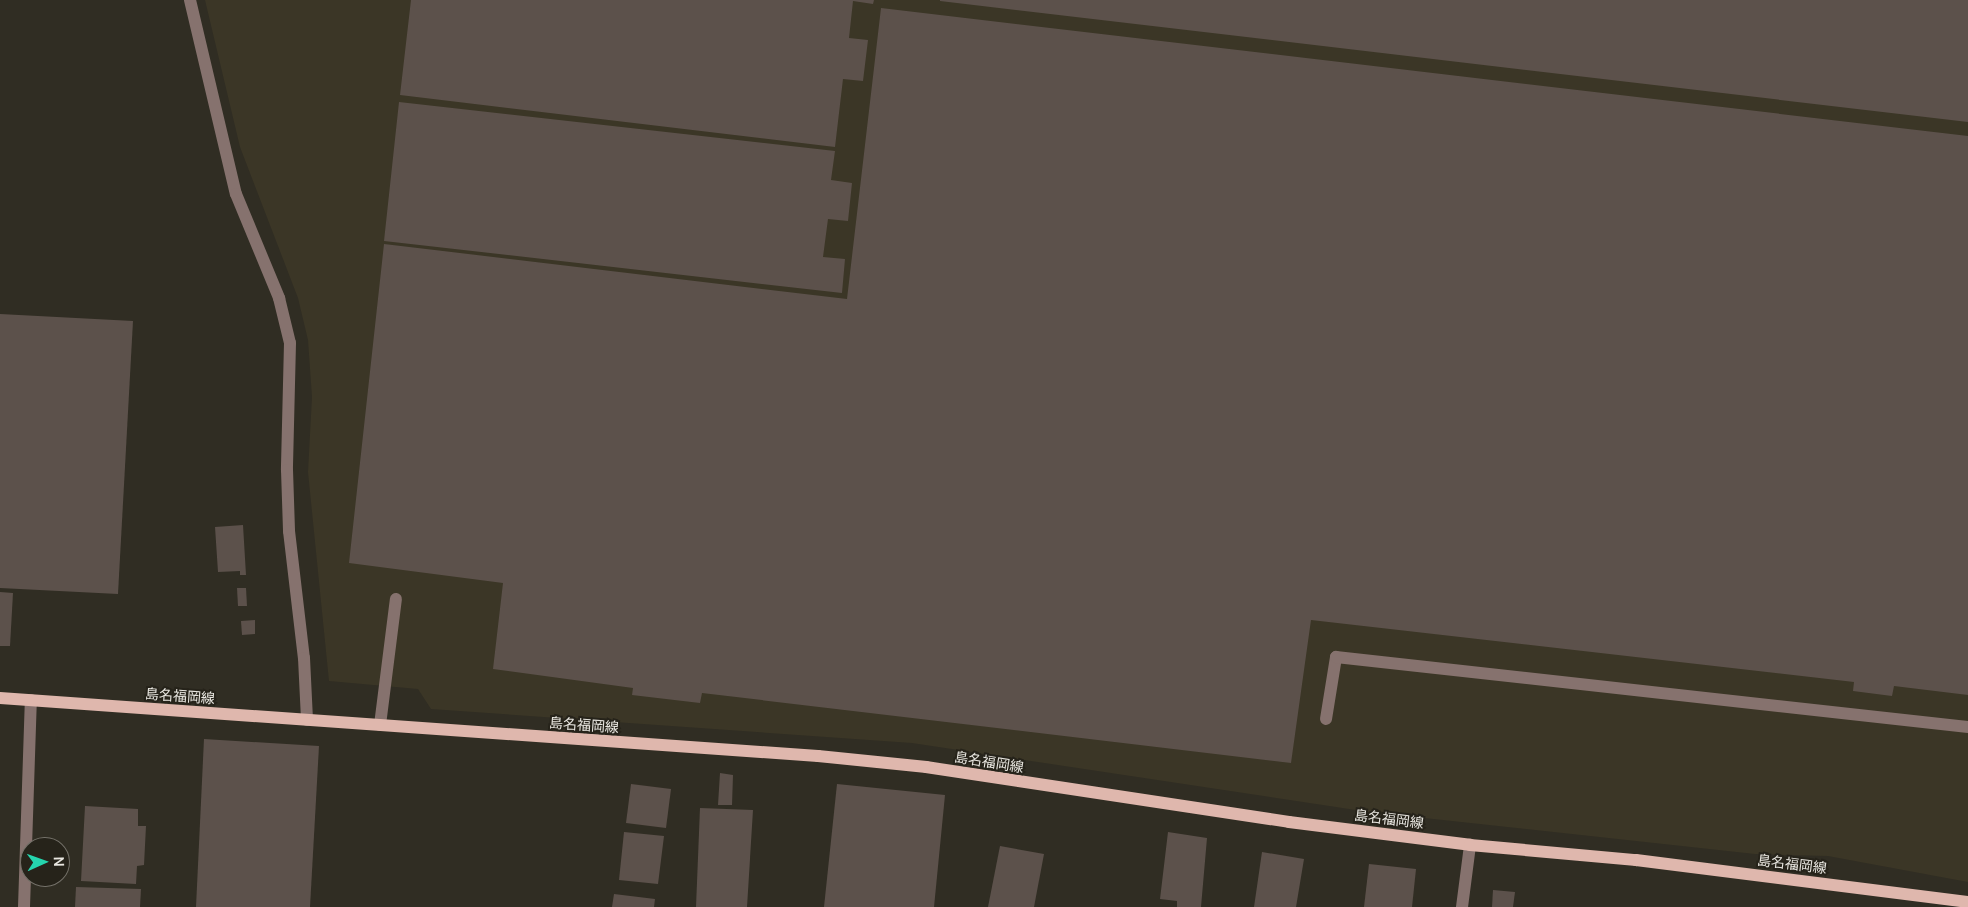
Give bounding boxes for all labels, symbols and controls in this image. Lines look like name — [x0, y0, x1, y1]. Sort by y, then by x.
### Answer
street label: 島名福岡線 — [144, 685, 216, 707]
street label: 島名福岡線 — [548, 714, 620, 736]
street label: 島名福岡線 — [953, 748, 1025, 776]
street label: 島名福岡線 — [1353, 806, 1425, 832]
north arrow — [20, 837, 70, 887]
street label: 島名福岡線 — [1756, 851, 1828, 877]
text: N — [50, 856, 69, 867]

